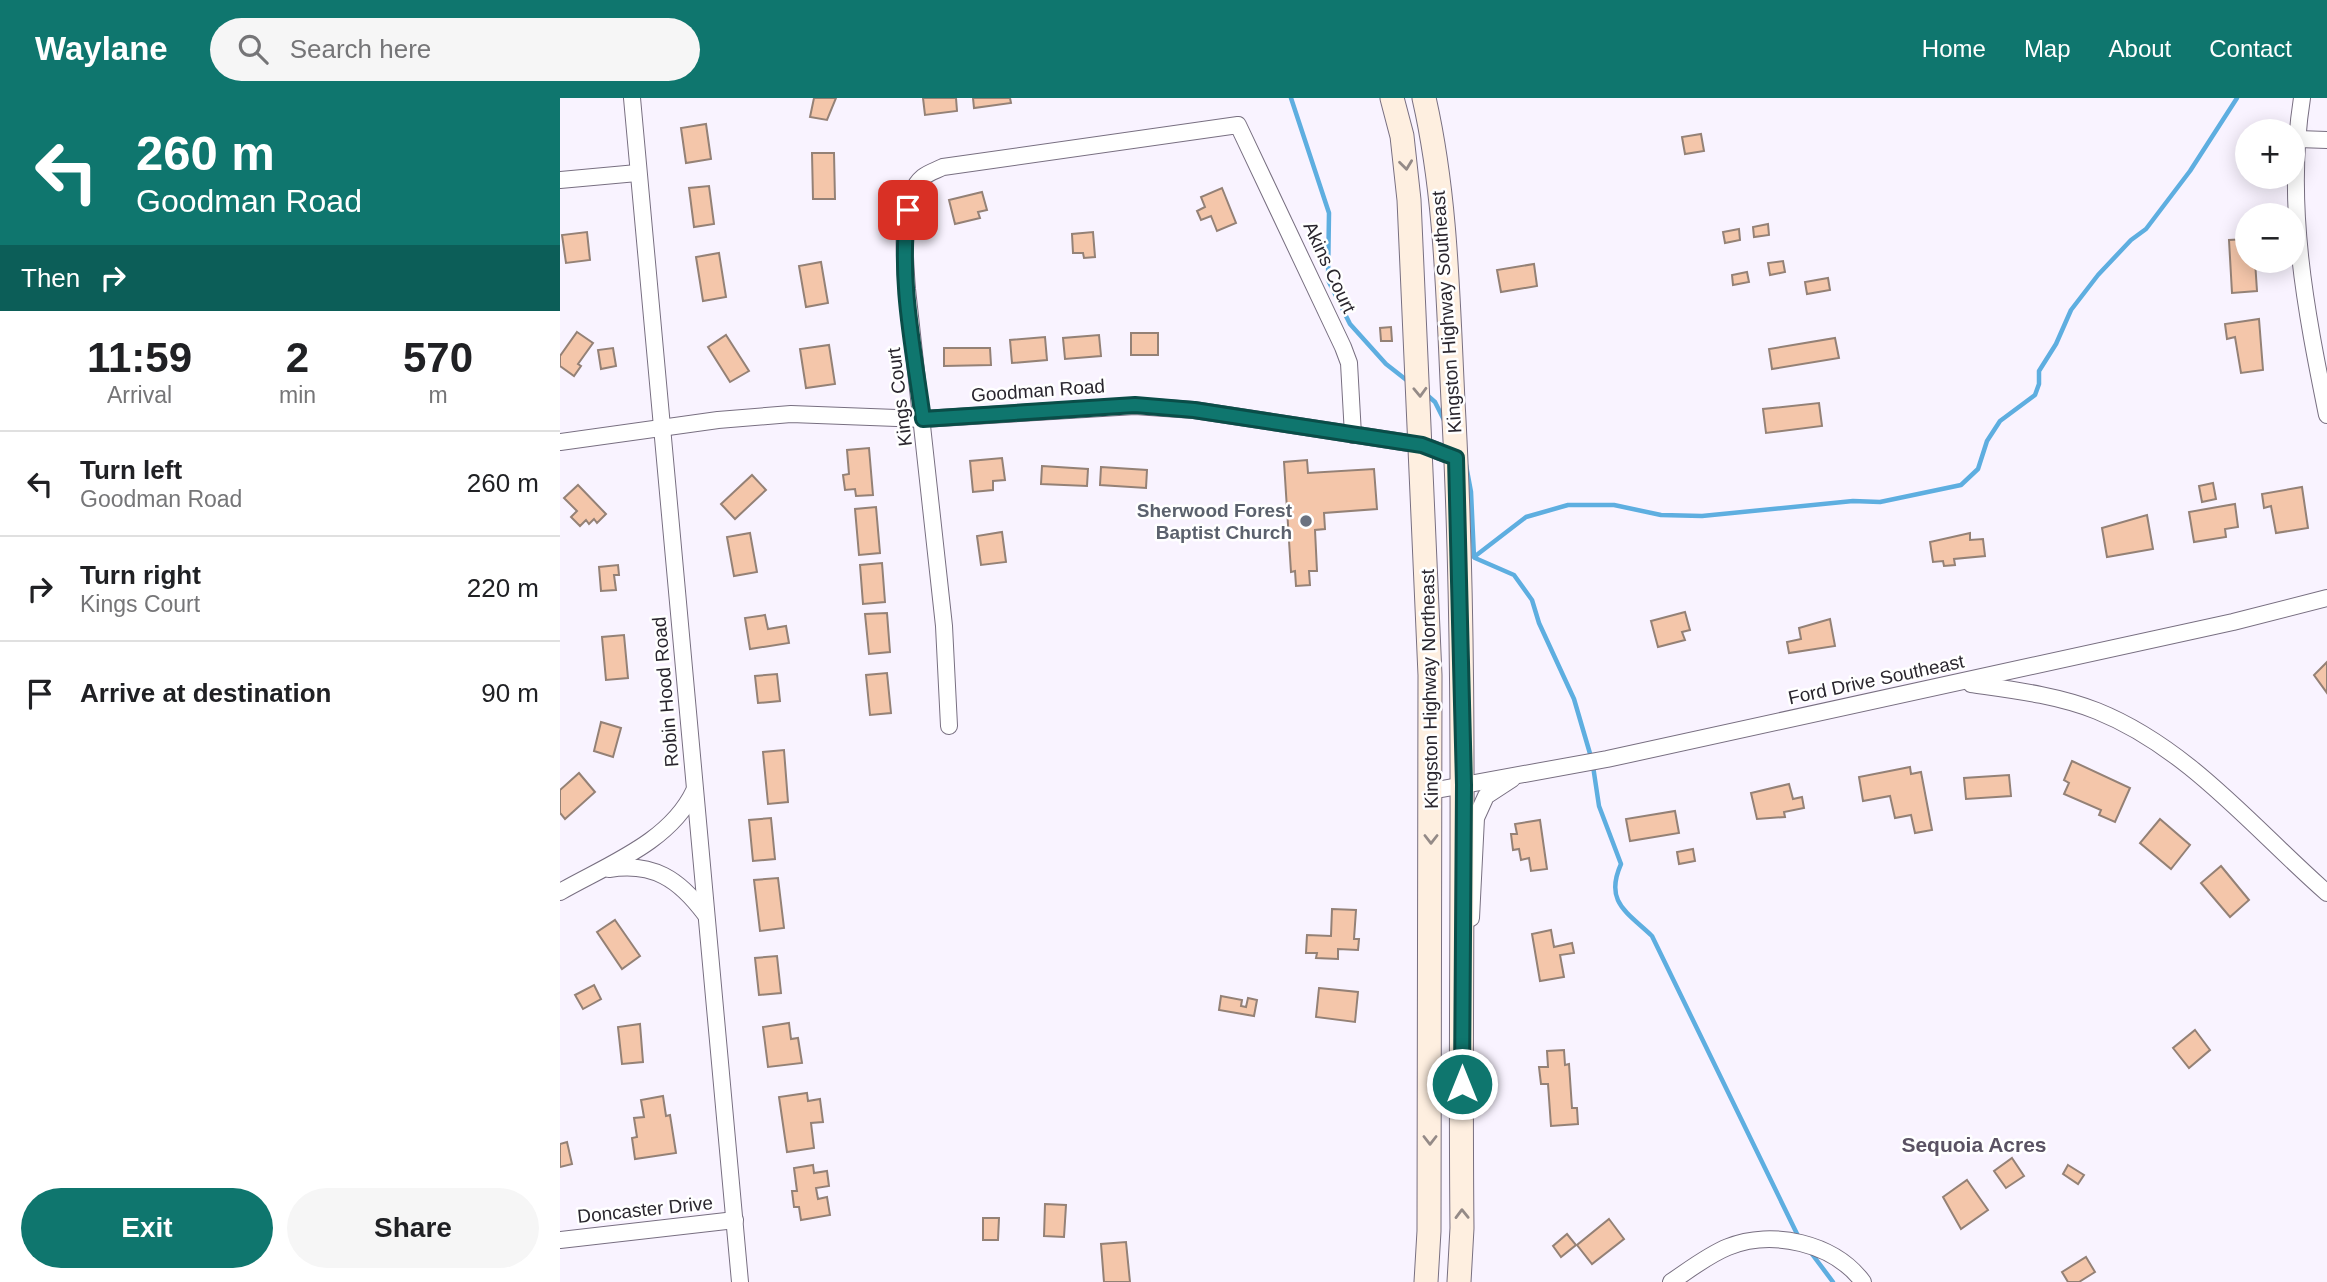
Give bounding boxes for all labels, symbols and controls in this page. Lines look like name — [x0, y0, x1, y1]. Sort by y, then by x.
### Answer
search box — [210, 18, 700, 81]
text: Waylane — [35, 30, 168, 67]
icon: search — [234, 30, 272, 68]
text: Search here — [290, 34, 431, 64]
text: Home — [1922, 35, 1986, 62]
text: Map — [2024, 35, 2071, 62]
text: About — [2109, 35, 2171, 62]
text: Contact — [2209, 35, 2292, 62]
map controls — [2235, 119, 2305, 273]
button: + — [2235, 119, 2305, 189]
icon: left — [21, 126, 112, 217]
text: 260 m — [136, 126, 275, 180]
one-way arrow — [1398, 159, 1413, 171]
pin — [878, 180, 938, 240]
text: Goodman Road — [136, 183, 362, 219]
street label: Kingston Highway Southeast — [1428, 189, 1465, 434]
icon: arrive — [889, 191, 927, 229]
button: − — [2235, 203, 2305, 273]
street label: Akins Court — [1299, 218, 1360, 317]
icon: right — [94, 259, 132, 297]
text: Then — [21, 263, 80, 293]
text: 11:59 — [87, 334, 192, 381]
text: 2 — [286, 334, 309, 381]
text: 570 — [403, 334, 473, 381]
street label: Kings Court — [883, 346, 916, 447]
street label: Goodman Road — [970, 375, 1106, 406]
text: Arrival — [107, 382, 172, 408]
text: min — [279, 382, 316, 408]
text: m — [428, 382, 448, 408]
one-way arrow — [1412, 386, 1427, 397]
text: Turn left — [80, 455, 182, 485]
icon: left — [21, 465, 59, 503]
text: 260 m — [467, 468, 539, 498]
text: Goodman Road — [80, 486, 242, 512]
place label: Sherwood Forest Baptist Church — [1137, 500, 1293, 543]
marker: Sherwood Forest Baptist Church — [1298, 513, 1314, 529]
text: Turn right — [80, 560, 201, 590]
street label: Kingston Highway Northeast — [1417, 568, 1442, 809]
icon: right — [21, 570, 59, 608]
text: 220 m — [467, 573, 539, 603]
text: Kings Court — [80, 591, 200, 617]
street label: Robin Hood Road — [648, 616, 683, 768]
street label: Ford Drive Southeast — [1786, 650, 1967, 708]
icon: arrive — [21, 675, 59, 713]
text: Arrive at destination — [80, 678, 331, 708]
text: 90 m — [481, 678, 539, 708]
one-way arrow — [1423, 835, 1439, 845]
position arrow — [1425, 1047, 1499, 1121]
district label: Sequoia Acres — [1901, 1133, 2047, 1156]
one-way arrow — [1422, 1135, 1437, 1146]
button: Exit — [21, 1188, 273, 1268]
button: Share — [287, 1188, 539, 1268]
street label: Doncaster Drive — [576, 1192, 714, 1227]
one-way arrow — [1454, 1208, 1470, 1219]

